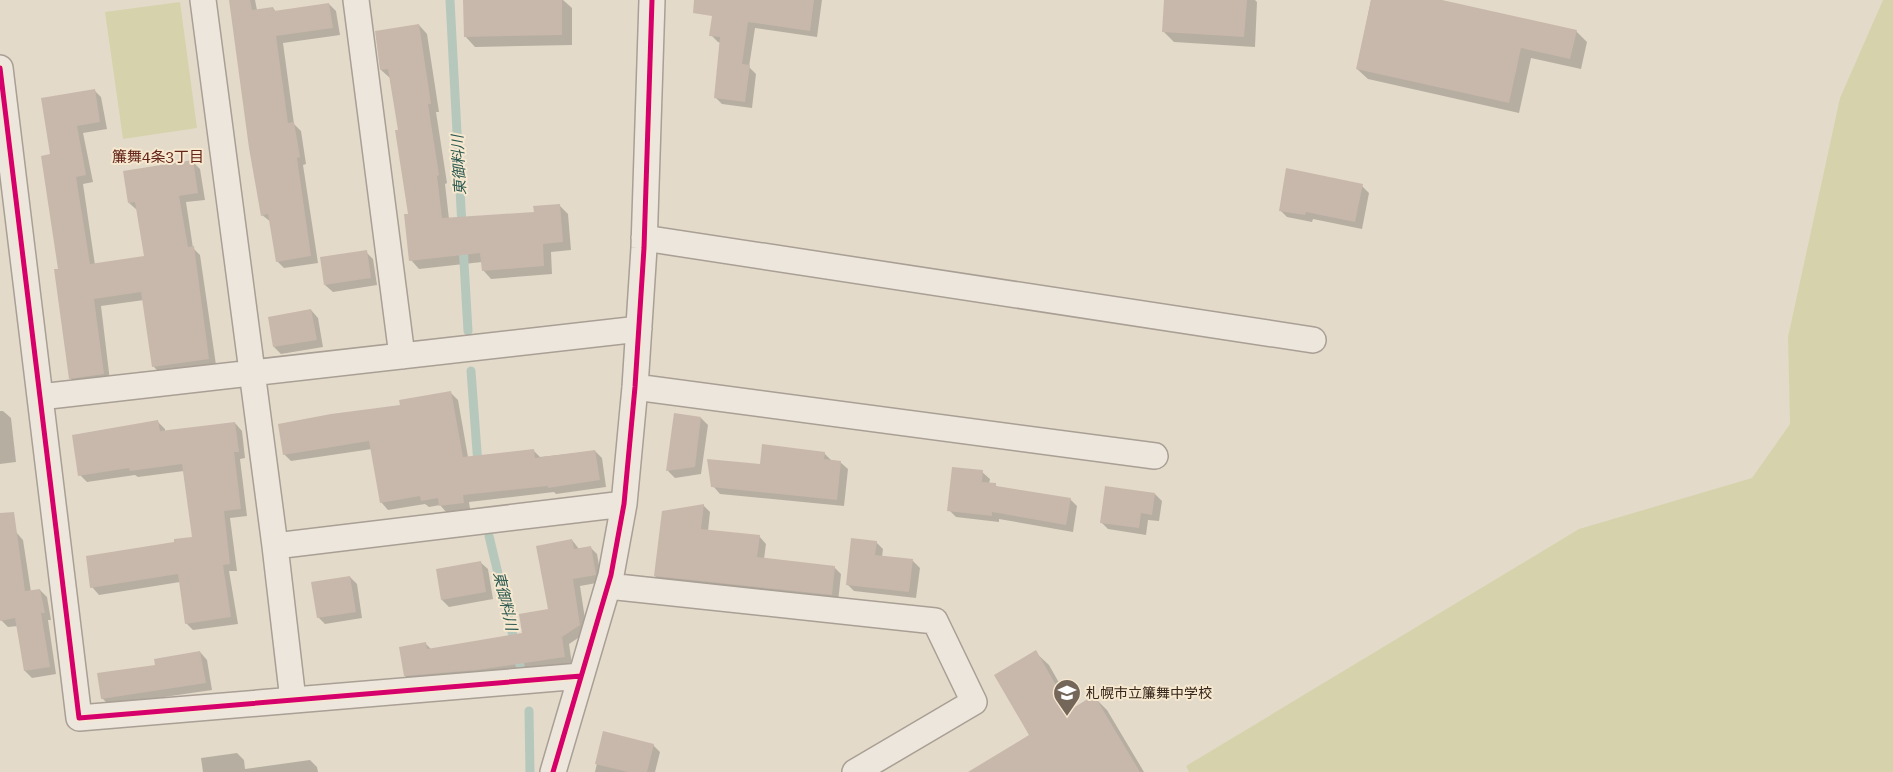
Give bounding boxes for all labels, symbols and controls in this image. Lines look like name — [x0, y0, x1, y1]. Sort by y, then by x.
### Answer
water label: 東御料川 — [448, 133, 470, 195]
district label: 簾舞4条3丁目 — [112, 148, 204, 166]
water label: 東御料川 — [489, 570, 521, 634]
school or university icon: 札幌市立簾舞中学校 — [1052, 678, 1082, 717]
place label: 札幌市立簾舞中学校 — [1086, 685, 1212, 701]

